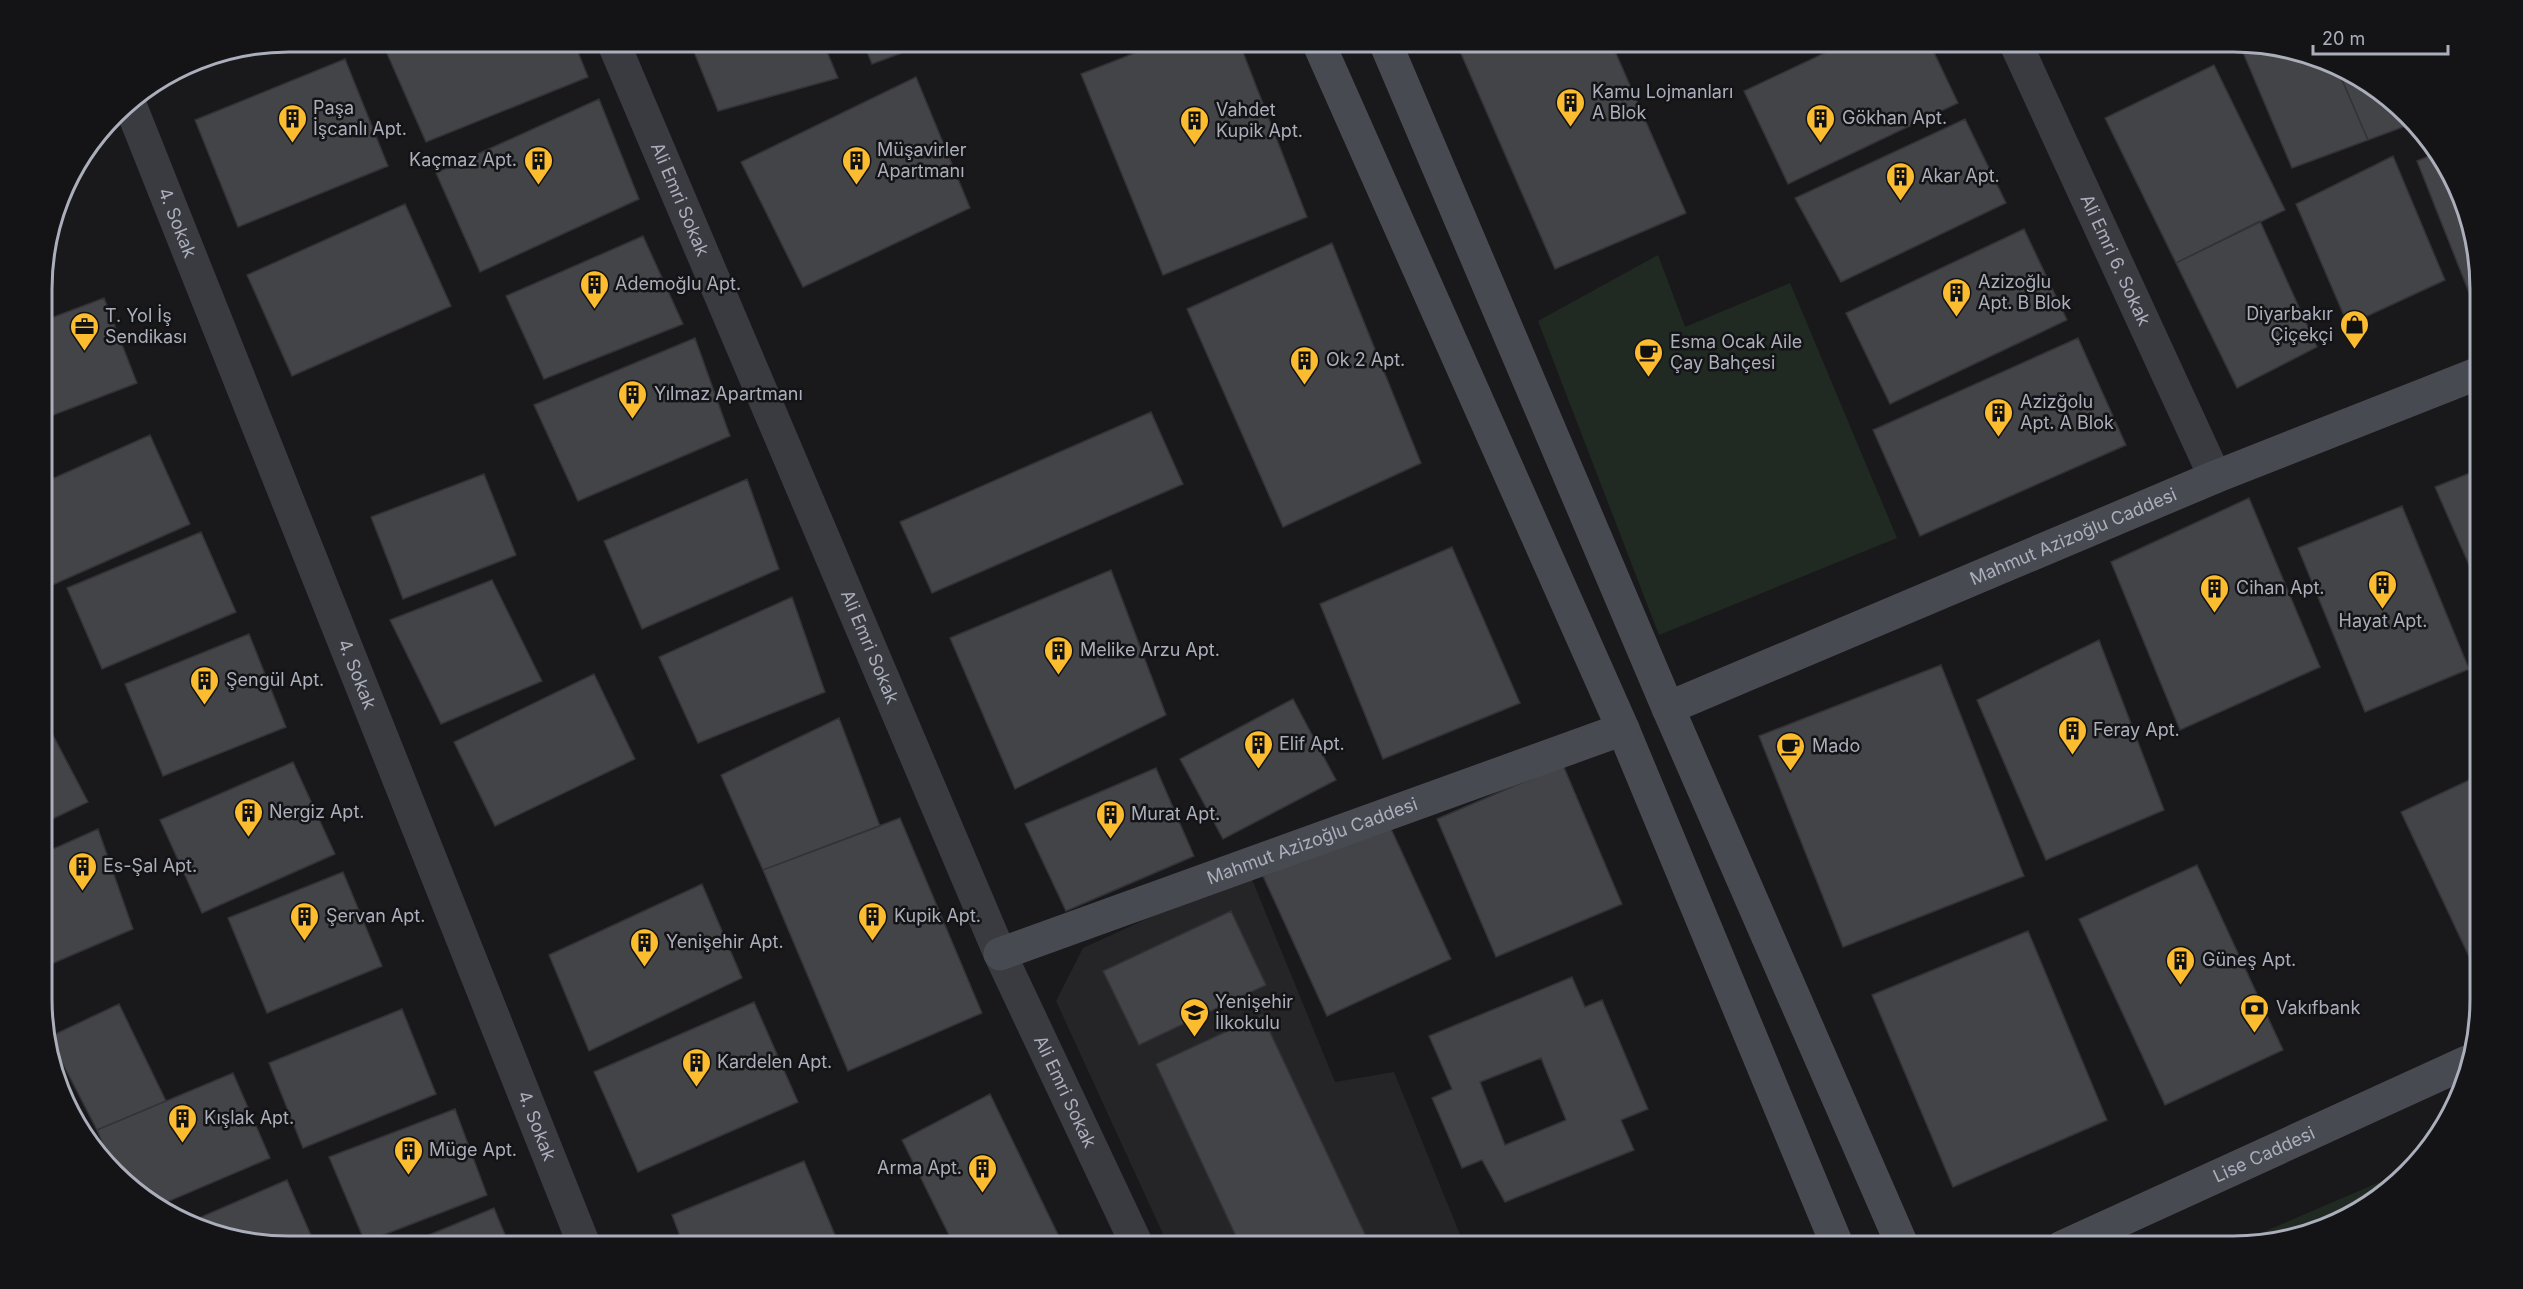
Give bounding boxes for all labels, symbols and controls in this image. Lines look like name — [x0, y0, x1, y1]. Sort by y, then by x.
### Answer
scale bar — [2313, 18, 2448, 56]
text: 20 m — [2322, 28, 2365, 49]
place label: Kamu Lojmanları A Blok — [1592, 81, 1733, 123]
building icon: Kamu Lojmanları A Blok — [1555, 86, 1587, 128]
place label: Paşa İşcanlı Apt. — [313, 97, 407, 139]
place label: Vahdet Kupik Apt. — [1216, 99, 1303, 141]
building icon: Paşa İşcanlı Apt. — [276, 102, 308, 144]
building icon: Gökhan Apt. — [1805, 102, 1837, 144]
building icon: Vahdet Kupik Apt. — [1179, 104, 1211, 146]
place label: Gökhan Apt. — [1842, 107, 1947, 128]
street label: Ali Emri Sokak — [647, 139, 714, 259]
place label: Müşavirler Apartmanı — [877, 139, 967, 181]
building icon: Kaçmaz Apt. — [522, 144, 554, 186]
building icon: Müşavirler Apartmanı — [840, 144, 872, 186]
place label: Kaçmaz Apt. — [409, 149, 517, 170]
building icon: Akar Apt. — [1884, 160, 1916, 202]
place label: Akar Apt. — [1921, 165, 2000, 186]
street label: 4. Sokak — [154, 185, 201, 261]
street label: Ali Emri 6. Sokak — [2076, 191, 2155, 329]
building icon: Ademoğlu Apt. — [578, 268, 610, 310]
place label: Azizoğlu Apt. B Blok — [1978, 271, 2071, 313]
place label: Ademoğlu Apt. — [615, 273, 741, 294]
building icon: Azizoğlu Apt. B Blok — [1941, 276, 1973, 318]
place label: Diyarbakır Çiçekçi — [2246, 303, 2333, 345]
place label: T. Yol İş Sendikası — [105, 304, 187, 347]
shop icon: Diyarbakır Çiçekçi — [2338, 308, 2370, 350]
office icon: T. Yol İş Sendikası — [68, 310, 100, 352]
place label: Esma Ocak Aile Çay Bahçesi — [1670, 331, 1802, 373]
cafe icon: Esma Ocak Aile Çay Bahçesi — [1633, 336, 1665, 378]
building icon: Ok 2 Apt. — [1289, 344, 1321, 386]
place label: Ok 2 Apt. — [1326, 349, 1405, 370]
building icon: Yılmaz Apartmanı — [617, 378, 649, 420]
place label: Yılmaz Apartmanı — [654, 383, 803, 404]
place label: Azizğolu Apt. A Blok — [2020, 391, 2114, 433]
building icon: Azizğolu Apt. A Blok — [1983, 396, 2015, 438]
street label: Mahmut Azizoğlu Caddesi — [1967, 483, 2180, 589]
building icon: Hayat Apt. — [2367, 568, 2399, 610]
building icon: Cihan Apt. — [2199, 572, 2231, 614]
place label: Cihan Apt. — [2236, 577, 2324, 598]
street label: Ali Emri Sokak — [837, 587, 904, 707]
place label: Hayat Apt. — [2339, 610, 2427, 631]
building icon: Melike Arzu Apt. — [1043, 634, 1075, 676]
street label: 4. Sokak — [334, 636, 381, 712]
place label: Melike Arzu Apt. — [1080, 639, 1220, 660]
building icon: Şengül Apt. — [189, 664, 221, 706]
place label: Şengül Apt. — [226, 669, 324, 690]
building icon: Feray Apt. — [2056, 714, 2088, 756]
place label: Feray Apt. — [2093, 719, 2180, 740]
building icon: Elif Apt. — [1242, 728, 1274, 770]
cafe icon: Mado — [1775, 730, 1807, 772]
place label: Elif Apt. — [1279, 733, 1345, 754]
place label: Mado — [1812, 735, 1860, 756]
street label: Mahmut Azizoğlu Caddesi — [1204, 793, 1420, 888]
building icon: Nergiz Apt. — [232, 796, 264, 838]
building icon: Murat Apt. — [1094, 798, 1126, 840]
place label: Nergiz Apt. — [269, 801, 364, 822]
place label: Murat Apt. — [1131, 803, 1220, 824]
building icon: Es-Şal Apt. — [66, 850, 98, 892]
place label: Es-Şal Apt. — [103, 855, 197, 876]
building icon: Şervan Apt. — [289, 900, 321, 942]
building icon: Kupik Apt. — [857, 900, 889, 942]
place label: Şervan Apt. — [326, 905, 425, 926]
place label: Kupik Apt. — [894, 905, 981, 926]
building icon: Yenişehir Apt. — [629, 926, 661, 968]
place label: Yenişehir Apt. — [666, 931, 784, 952]
building icon: Güneş Apt. — [2165, 944, 2197, 986]
place label: Güneş Apt. — [2202, 949, 2296, 970]
place label: Yenişehir İlkokulu — [1215, 991, 1293, 1033]
bank icon: Vakıfbank — [2239, 992, 2271, 1034]
school or university icon: Yenişehir İlkokulu — [1178, 996, 1210, 1038]
place label: Vakıfbank — [2276, 997, 2360, 1018]
street label: Ali Emri Sokak — [1030, 1032, 1101, 1151]
building icon: Kardelen Apt. — [680, 1046, 712, 1088]
place label: Kardelen Apt. — [717, 1051, 832, 1072]
street label: 4. Sokak — [514, 1088, 561, 1164]
building icon: Kışlak Apt. — [167, 1102, 199, 1144]
place label: Kışlak Apt. — [204, 1107, 294, 1128]
street label: Lise Caddesi — [2210, 1122, 2318, 1187]
building icon: Müge Apt. — [392, 1134, 424, 1176]
place label: Müge Apt. — [429, 1139, 517, 1160]
building icon: Arma Apt. — [967, 1152, 999, 1194]
place label: Arma Apt. — [877, 1157, 962, 1178]

